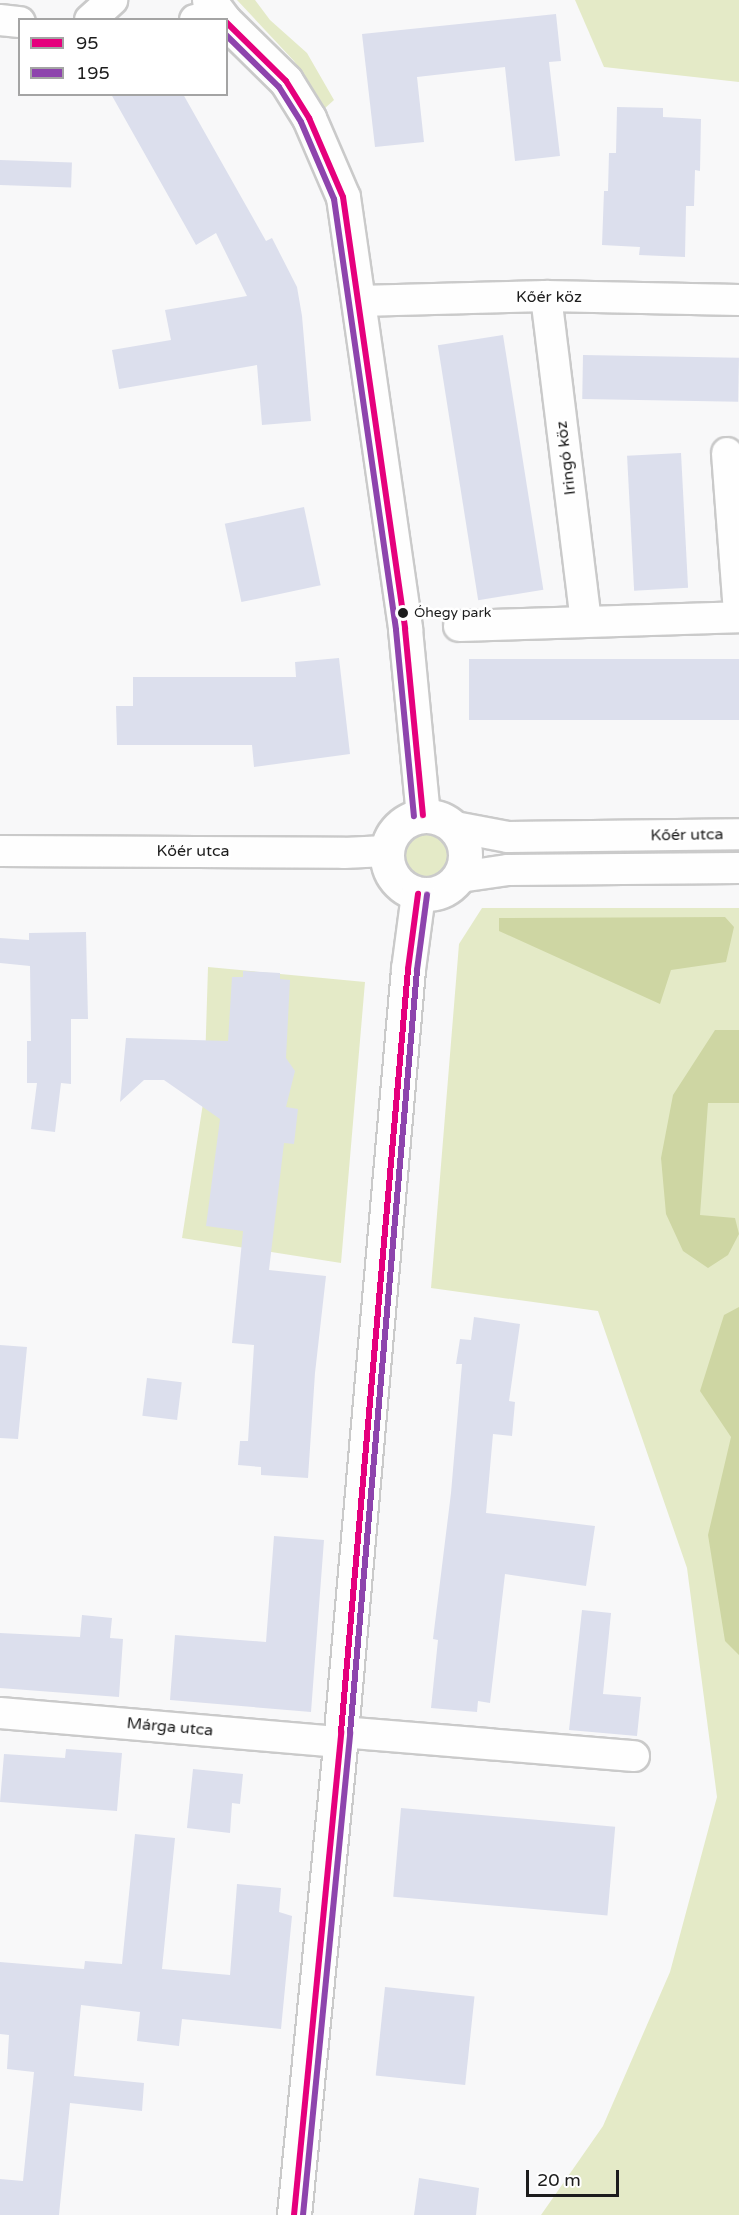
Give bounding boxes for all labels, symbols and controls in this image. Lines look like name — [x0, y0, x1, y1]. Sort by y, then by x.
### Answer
legend — [18, 18, 228, 96]
text: 95 — [76, 32, 99, 54]
text: 195 — [76, 62, 110, 84]
street label: Kőér köz — [516, 287, 582, 307]
street label: Iringó köz — [552, 420, 580, 496]
place label: Óhegy park — [414, 605, 491, 621]
marker: Óhegy park — [397, 607, 409, 619]
street label: Kőér utca — [650, 825, 724, 845]
street label: Kőér utca — [156, 841, 230, 861]
street label: Márga utca — [126, 1714, 214, 1740]
scale bar — [529, 2158, 622, 2196]
text: 20 m — [537, 2169, 581, 2191]

